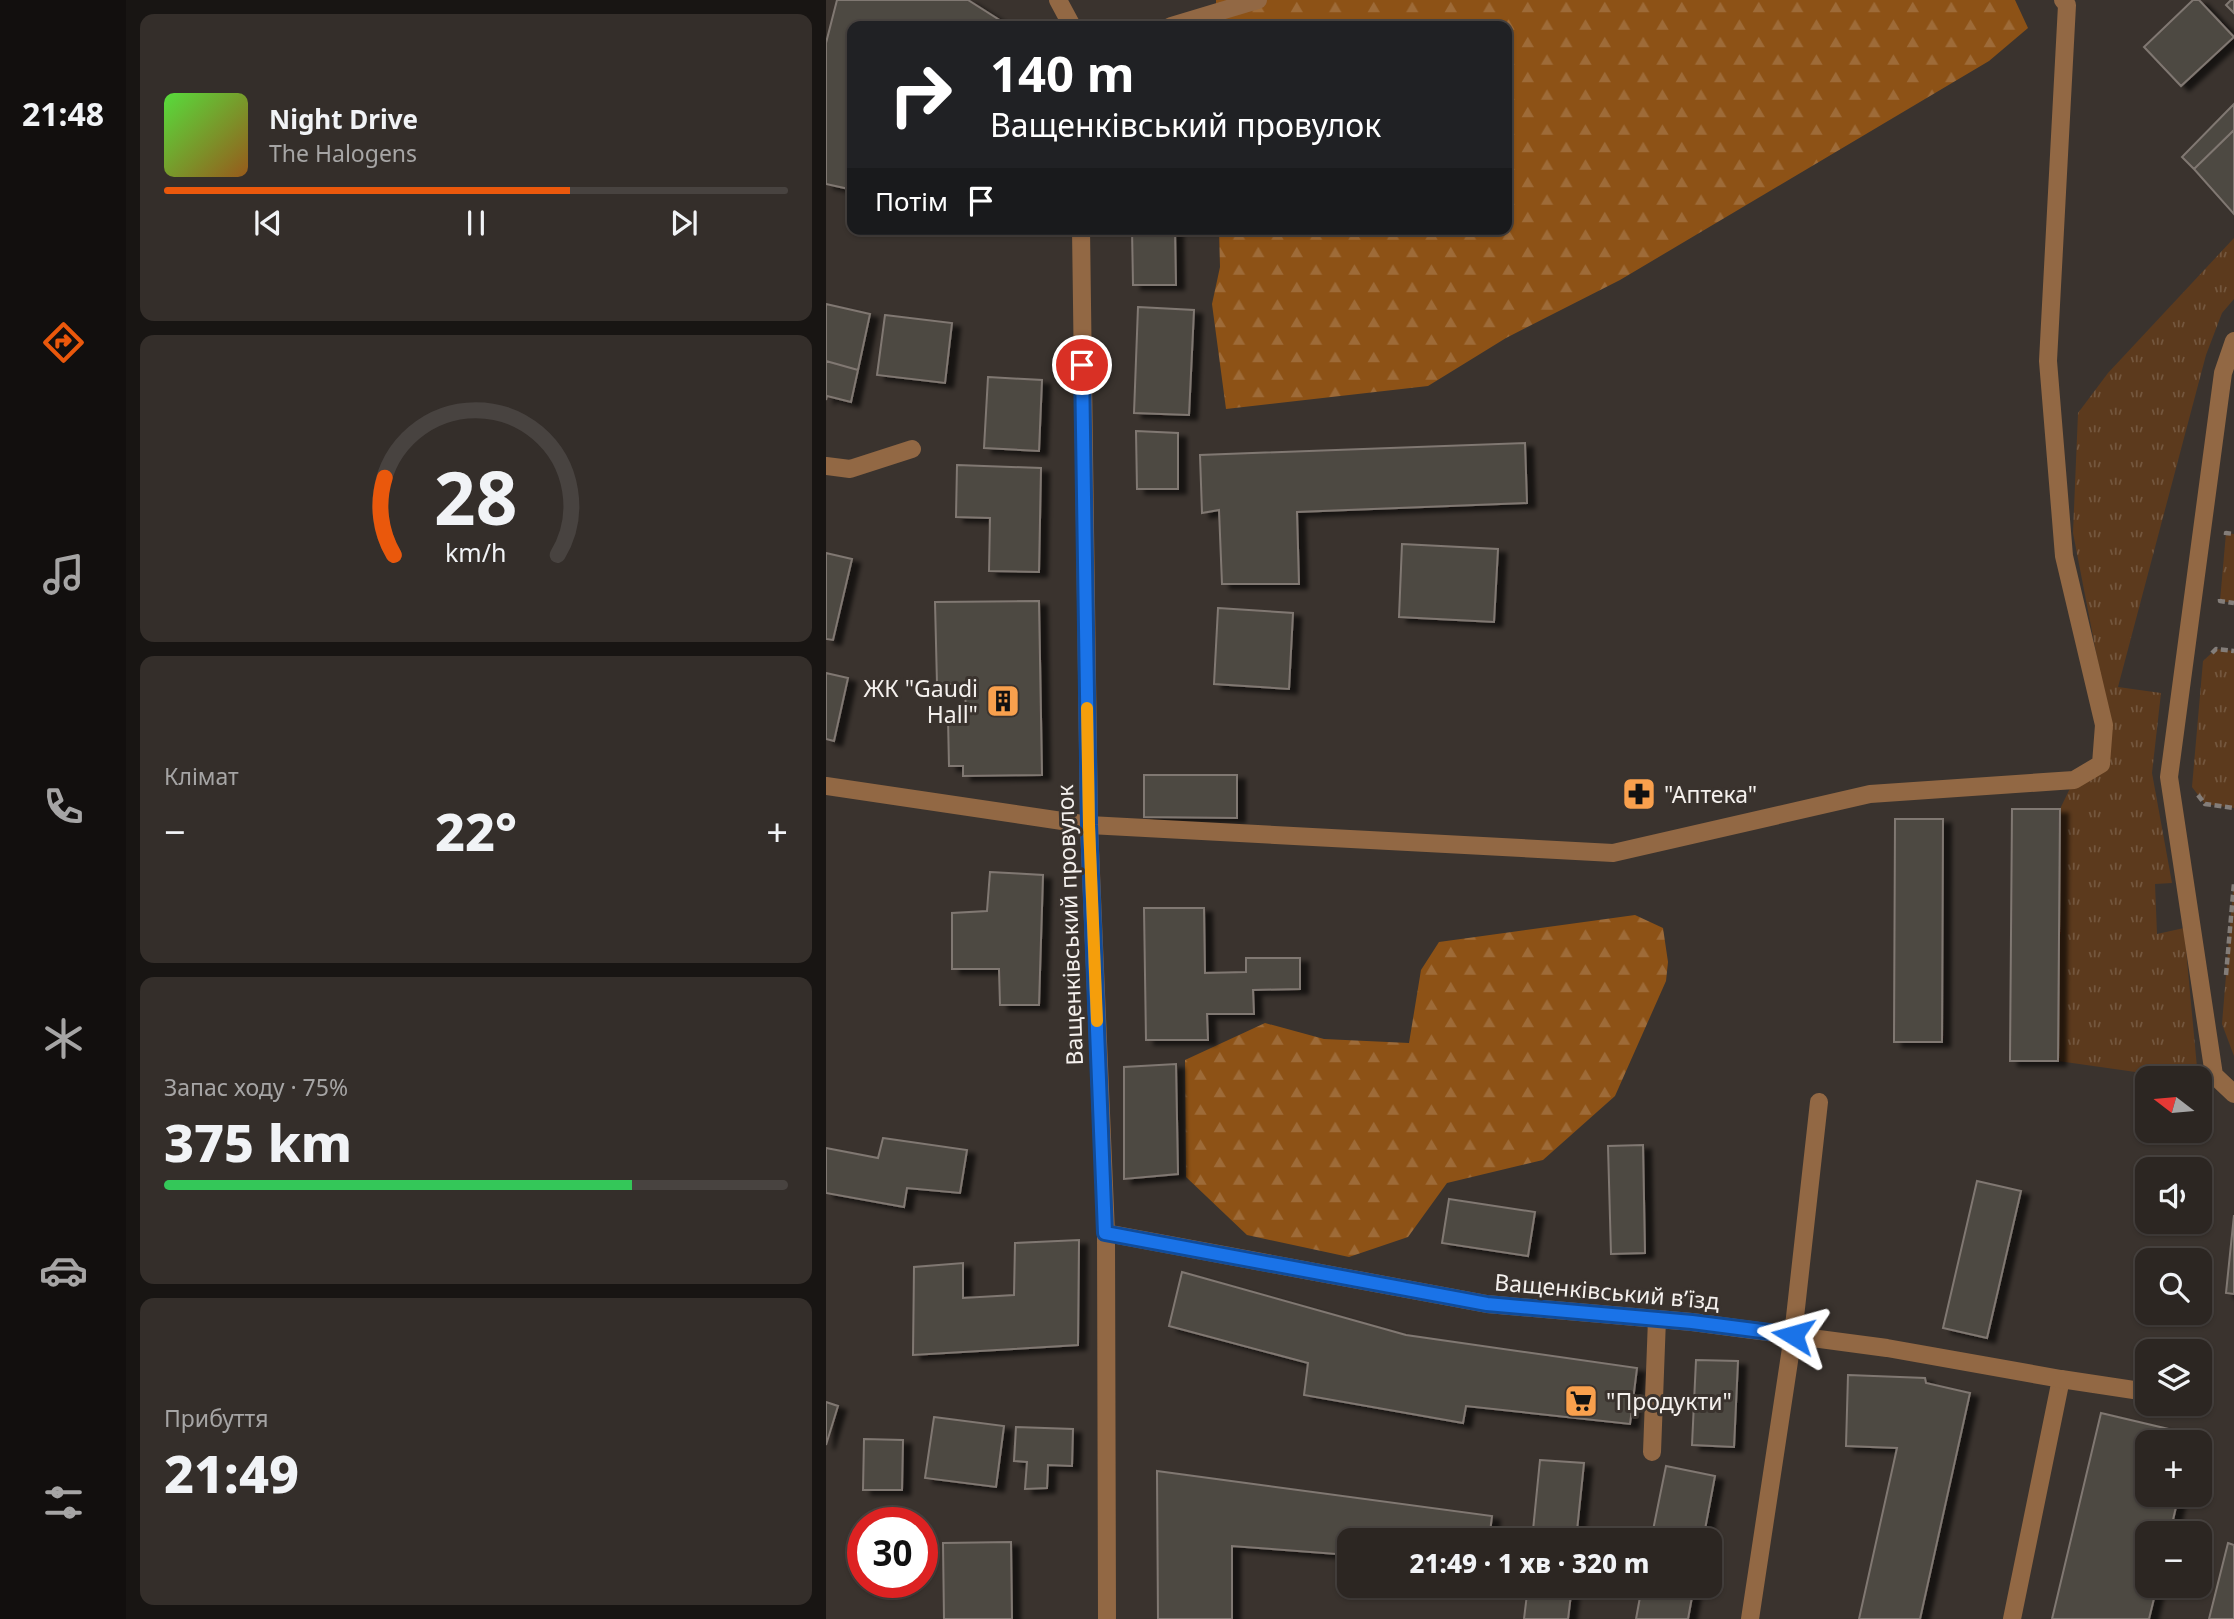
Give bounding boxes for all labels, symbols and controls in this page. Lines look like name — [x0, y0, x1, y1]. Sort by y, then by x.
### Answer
text: 140 m — [990, 40, 1135, 106]
icon: right — [875, 49, 966, 140]
text: 21:48 — [22, 92, 104, 135]
text: Night Drive — [269, 101, 418, 137]
text: Ващенківський провулок — [990, 103, 1381, 146]
text: The Halogens — [269, 137, 417, 169]
icon: arrive — [962, 182, 1000, 220]
text: Потім — [875, 183, 948, 219]
icon: previous — [249, 204, 287, 242]
icon: pause — [457, 204, 495, 242]
icon: next — [665, 204, 703, 242]
icon: directions — [39, 318, 88, 367]
pin — [1052, 335, 1112, 395]
icon: arrive — [1063, 346, 1101, 384]
text: 28 — [434, 447, 518, 546]
text: km/h — [445, 534, 507, 568]
icon: music — [39, 550, 88, 599]
place label: ЖК "Gaudi Hall" — [864, 672, 978, 730]
building icon: ЖК "Gaudi Hall" — [984, 682, 1022, 720]
text: Клімат — [164, 760, 239, 792]
pharmacy icon: "Аптека" — [1620, 775, 1658, 813]
place label: "Аптека" — [1664, 778, 1757, 810]
icon: phone — [39, 782, 88, 831]
street label: Ващенківський провулок — [1048, 783, 1090, 1066]
text: 22° — [435, 795, 517, 866]
text: − — [164, 805, 186, 857]
text: + — [766, 805, 788, 857]
icon: climate — [39, 1014, 88, 1063]
north arrow — [2135, 1066, 2212, 1143]
map controls — [2135, 1066, 2212, 1598]
text: Запас ходу · 75% — [164, 1071, 348, 1103]
text: 375 km — [164, 1106, 352, 1177]
button: sound — [2135, 1157, 2212, 1234]
icon: car — [39, 1246, 88, 1295]
button: search — [2135, 1248, 2212, 1325]
street label: Ващенківський в’їзд — [1493, 1265, 1721, 1317]
position arrow — [1756, 1298, 1830, 1372]
button: layers — [2135, 1339, 2212, 1416]
supermarket icon: "Продукти" — [1562, 1382, 1600, 1420]
place label: "Продукти" — [1606, 1385, 1732, 1417]
text: Прибуття — [164, 1402, 269, 1434]
button: + — [2135, 1430, 2212, 1507]
text: 21:49 — [164, 1437, 299, 1508]
icon: filters — [39, 1478, 88, 1527]
speed limit sign: 30 — [847, 1507, 938, 1598]
button: − — [2135, 1521, 2212, 1598]
text: 21:49 · 1 хв · 320 m — [1410, 1545, 1649, 1581]

